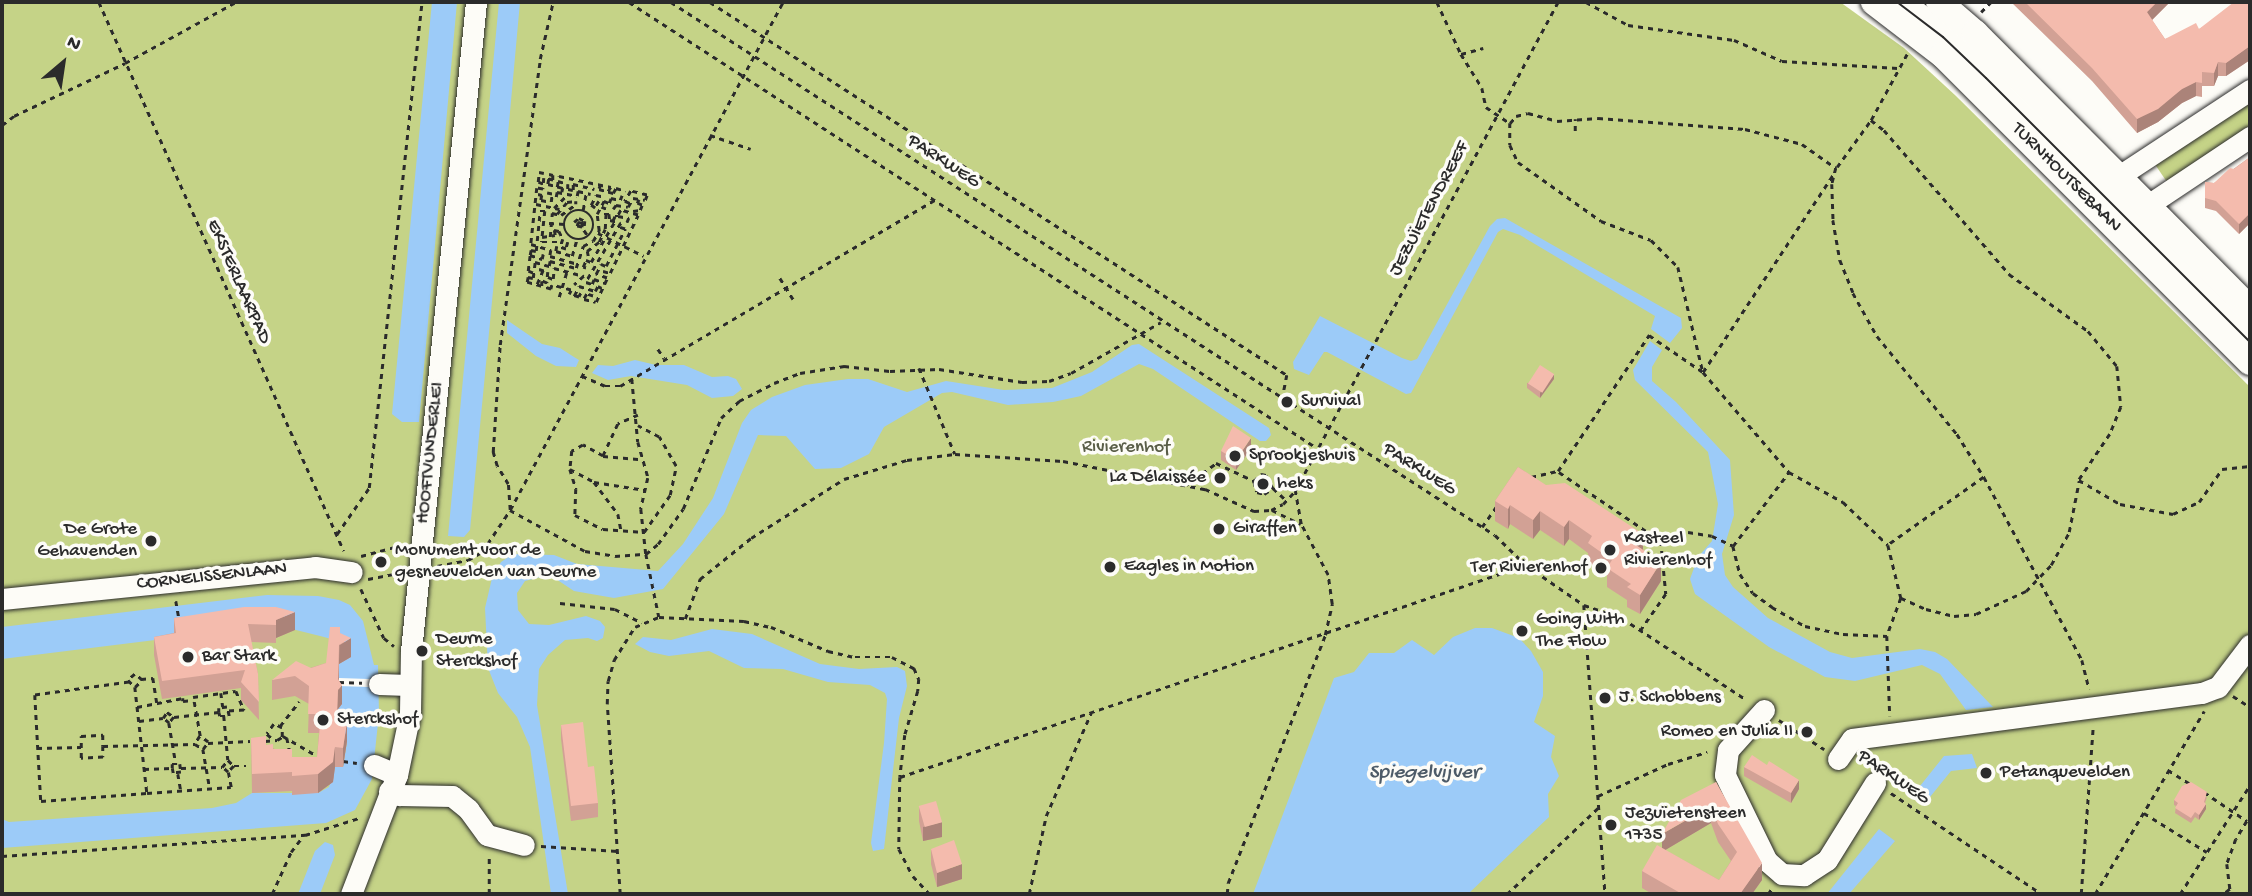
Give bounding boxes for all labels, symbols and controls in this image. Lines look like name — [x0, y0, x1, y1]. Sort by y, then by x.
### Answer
north arrow — [28, 28, 98, 98]
text: N — [62, 31, 84, 57]
street label: TURNHOUTSEBAAN — [2006, 118, 2126, 238]
street label: PARKWEG — [902, 130, 984, 194]
street label: JEZUÏETENDREEF — [1385, 138, 1475, 280]
street label: EKSTERLAARPAD — [200, 216, 276, 348]
street label: HOOFTVUNDERLEI — [412, 381, 450, 525]
place label: Survival — [1301, 391, 1361, 413]
marker: Survival — [1279, 394, 1295, 410]
park label: Rivierenhof — [1082, 437, 1170, 459]
street label: PARKWEG — [1378, 439, 1460, 501]
place label: Sprookjeshuis — [1249, 445, 1355, 467]
marker: Sprookjeshuis — [1227, 448, 1243, 464]
place label: La Délaissée — [1109, 467, 1206, 489]
marker: La Délaissée — [1212, 470, 1228, 486]
place label: heks — [1277, 473, 1312, 495]
marker: heks — [1255, 476, 1271, 492]
place label: Giraffen — [1233, 518, 1297, 540]
place label: De Grote Gehavenden — [37, 519, 137, 563]
marker: Giraffen — [1211, 521, 1227, 537]
place label: Kasteel Rivierenhof — [1624, 528, 1712, 572]
marker: De Grote Gehavenden — [143, 533, 159, 549]
place label: Monument voor de gesneuvelden van Deurne — [395, 540, 596, 584]
marker: Kasteel Rivierenhof — [1602, 542, 1618, 558]
marker: Monument voor de gesneuvelden van Deurne — [373, 554, 389, 570]
place label: Eagles in Motion — [1124, 556, 1254, 578]
place label: Ter Rivierenhof — [1471, 557, 1587, 579]
street label: CORNELISSENLAAN — [136, 558, 288, 596]
marker: Eagles in Motion — [1102, 559, 1118, 575]
marker: Ter Rivierenhof — [1593, 560, 1609, 576]
place label: Going With The Flow — [1536, 609, 1625, 653]
marker: Going With The Flow — [1514, 623, 1530, 639]
place label: Deurne Sterckshof — [436, 629, 517, 673]
marker: Deurne Sterckshof — [414, 643, 430, 659]
place label: Bar Stark — [202, 646, 276, 668]
marker: Bar Stark — [180, 649, 196, 665]
place label: J. Schobbens — [1619, 687, 1721, 709]
marker: J. Schobbens — [1597, 690, 1613, 706]
place label: Sterckshof — [337, 709, 418, 731]
marker: Sterckshof — [315, 712, 331, 728]
place label: Romeo en Julia II — [1661, 721, 1793, 743]
marker: Romeo en Julia II — [1799, 724, 1815, 740]
street label: PARKWEG — [1853, 746, 1933, 810]
water label: Spiegelvijver — [1369, 761, 1479, 787]
place label: Petanquevelden — [2000, 762, 2130, 784]
marker: Petanquevelden — [1978, 765, 1994, 781]
place label: Jezuïetensteen 1735 — [1625, 803, 1746, 847]
marker: Jezuïetensteen 1735 — [1603, 817, 1619, 833]

